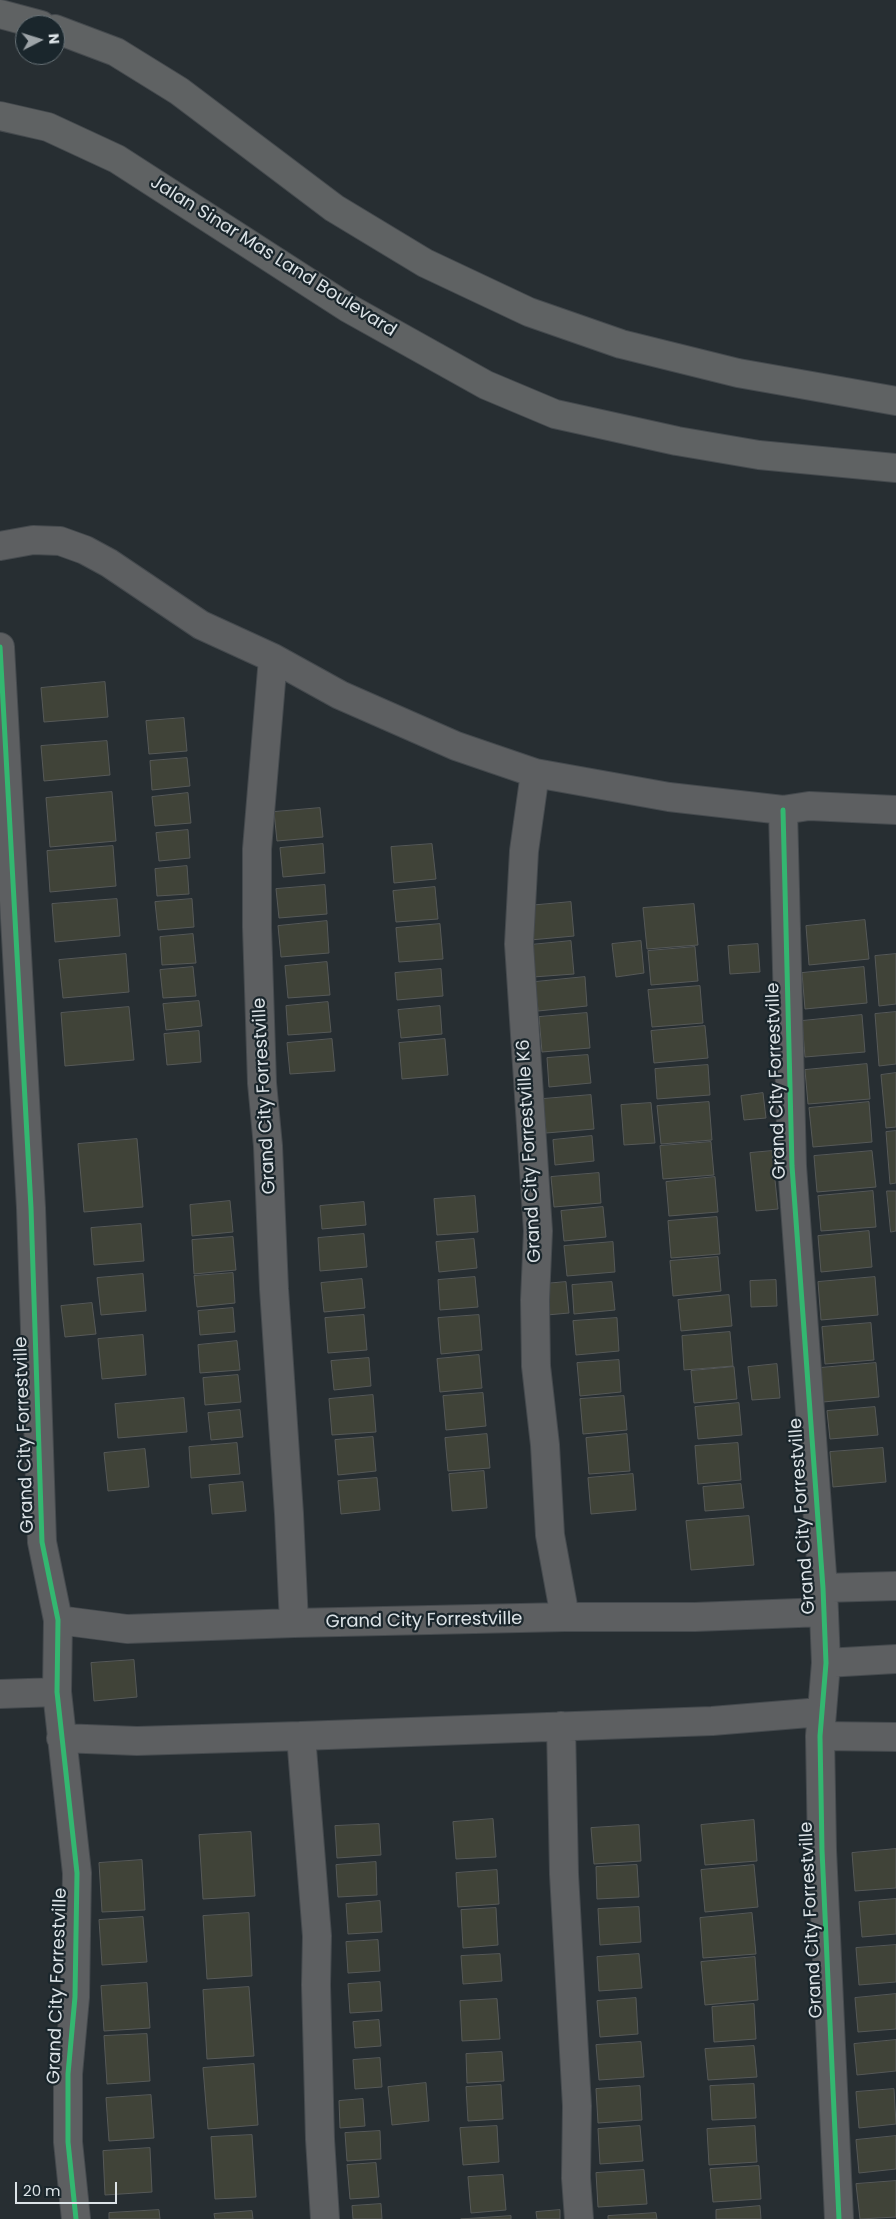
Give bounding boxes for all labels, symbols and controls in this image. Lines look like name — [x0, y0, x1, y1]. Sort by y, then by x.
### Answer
north arrow — [15, 15, 65, 65]
text: N — [44, 33, 64, 45]
street label: Jalan Sinar Mas Land Boulevard — [146, 172, 400, 342]
street label: Grand City Forrestville — [763, 982, 791, 1180]
street label: Grand City Forrestville — [249, 997, 281, 1195]
street label: Grand City Forrestville K6 — [513, 1039, 547, 1263]
street label: Grand City Forrestville — [11, 1336, 39, 1534]
street label: Grand City Forrestville — [785, 1417, 821, 1615]
street label: Grand City Forrestville — [325, 1608, 523, 1634]
street label: Grand City Forrestville — [796, 1821, 828, 2019]
street label: Grand City Forrestville — [44, 1887, 72, 2085]
scale bar — [18, 2172, 120, 2204]
text: 20 m — [23, 2180, 61, 2201]

